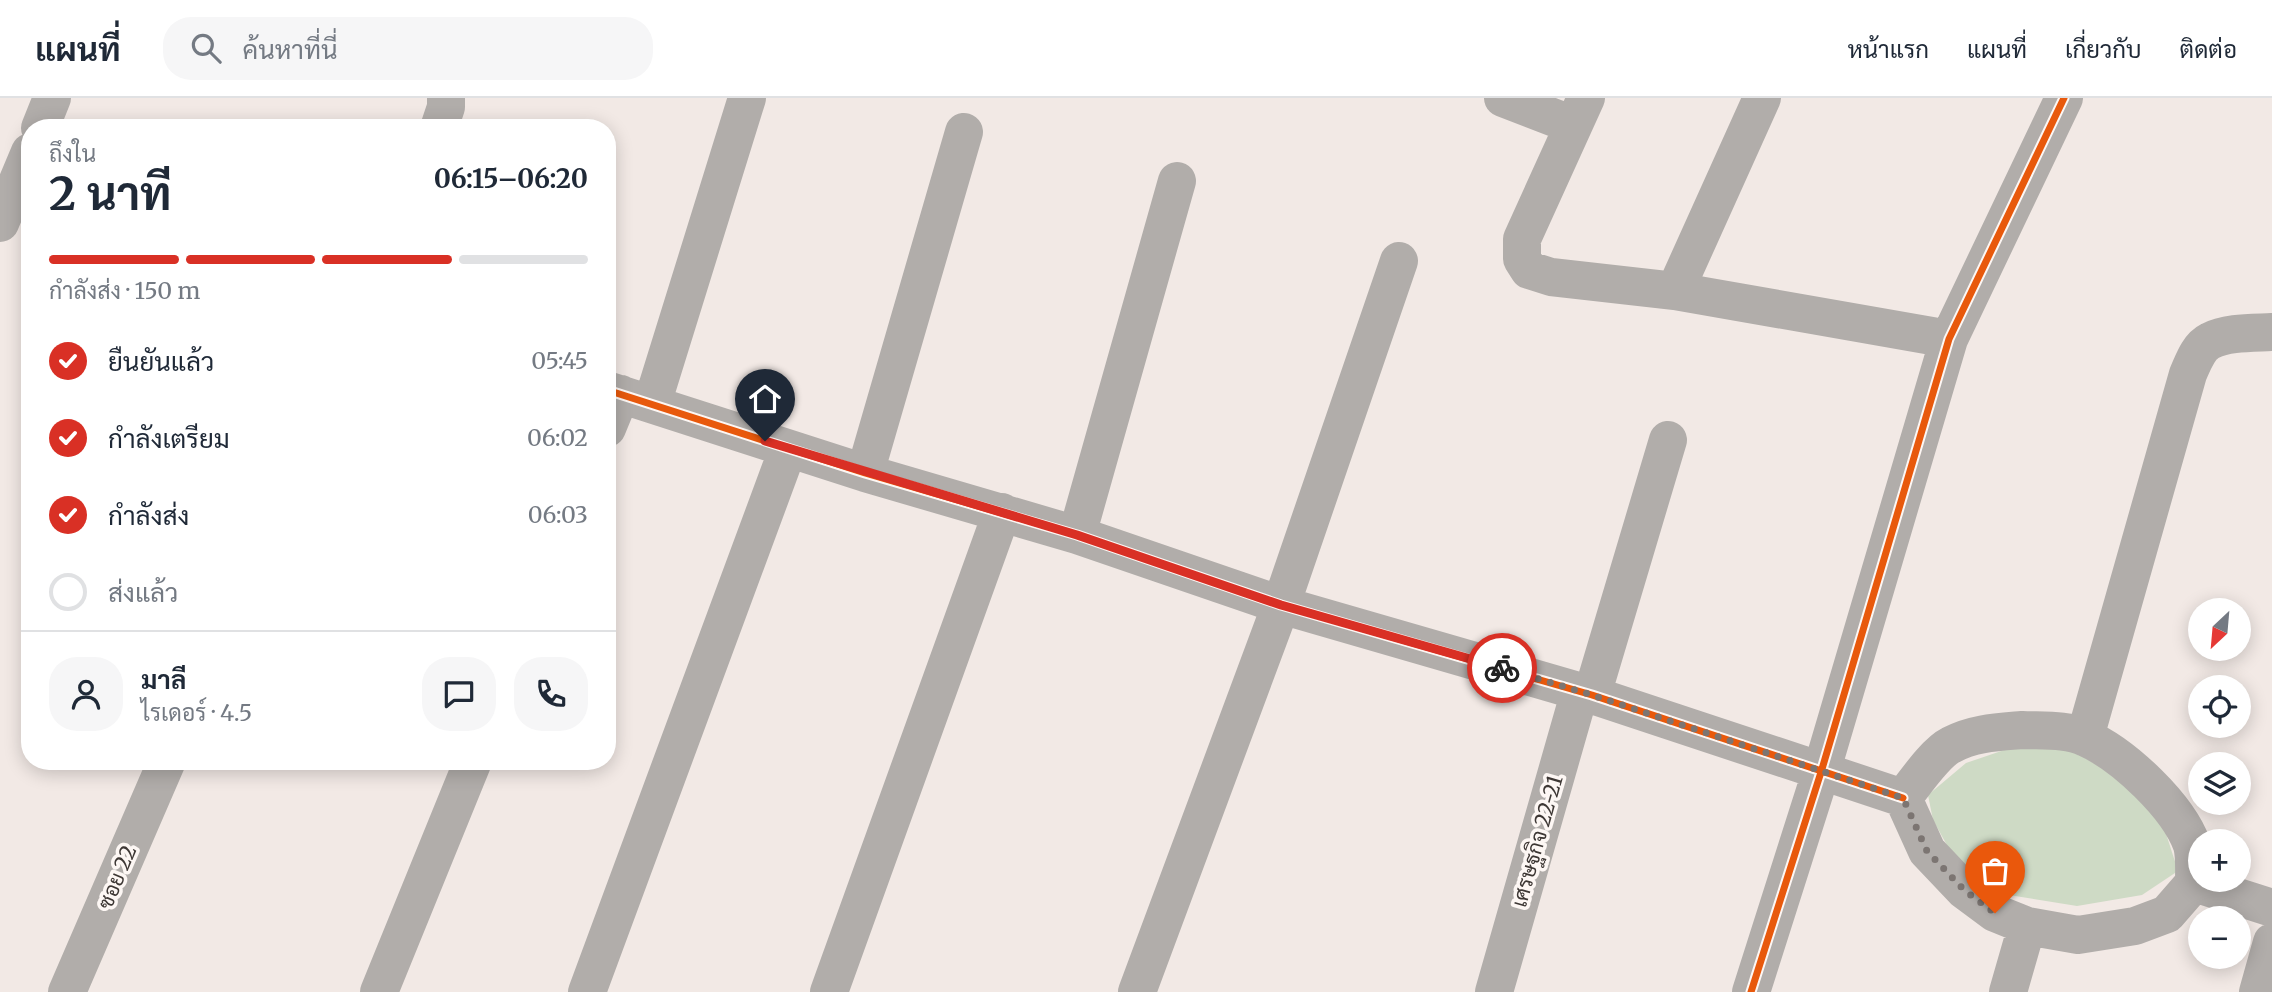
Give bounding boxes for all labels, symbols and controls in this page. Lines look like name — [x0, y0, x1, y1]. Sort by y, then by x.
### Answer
search box — [163, 17, 653, 80]
text: แผนที่ — [35, 29, 121, 70]
icon: search — [187, 29, 225, 67]
text: ค้นหาที่นี่ — [243, 33, 338, 66]
text: หน้าแรก — [1848, 34, 1929, 65]
text: แผนที่ — [1967, 34, 2027, 65]
text: เกี่ยวกับ — [2065, 34, 2142, 65]
text: ติดต่อ — [2180, 34, 2237, 65]
text: ถึงใน — [49, 139, 96, 168]
text: 06:15–06:20 — [434, 162, 588, 195]
text: 2 นาที — [49, 165, 172, 223]
text: กำลังส่ง · 150 m — [49, 276, 200, 305]
icon: check — [49, 342, 87, 380]
text: ยืนยันแล้ว — [108, 345, 214, 378]
text: 05:45 — [531, 346, 588, 375]
pin — [735, 369, 795, 441]
icon: home — [746, 380, 784, 418]
icon: check — [49, 419, 87, 457]
text: กำลังเตรียม — [108, 422, 230, 455]
text: 06:02 — [527, 423, 588, 452]
icon: check — [49, 496, 87, 534]
text: กำลังส่ง — [108, 499, 189, 532]
text: 06:03 — [528, 500, 588, 529]
text: ส่งแล้ว — [108, 576, 178, 609]
north arrow — [2188, 598, 2250, 662]
map controls — [2188, 598, 2251, 969]
courier — [1467, 633, 1537, 703]
icon: bike — [1483, 649, 1521, 687]
button: person — [49, 657, 123, 731]
button: chat — [422, 657, 496, 731]
button: phone — [514, 657, 588, 731]
text: มาลี — [141, 663, 186, 696]
button: locate — [2188, 675, 2251, 738]
text: ไรเดอร์ · 4.5 — [141, 698, 252, 727]
button: layers — [2188, 752, 2251, 815]
street label: เศรษฐกิจ 22-21 — [1505, 772, 1569, 910]
button: + — [2188, 829, 2251, 892]
street label: ซอย 22 — [92, 841, 142, 913]
pin — [1965, 841, 2025, 913]
icon: bag — [1976, 852, 2014, 890]
button: − — [2188, 906, 2251, 969]

